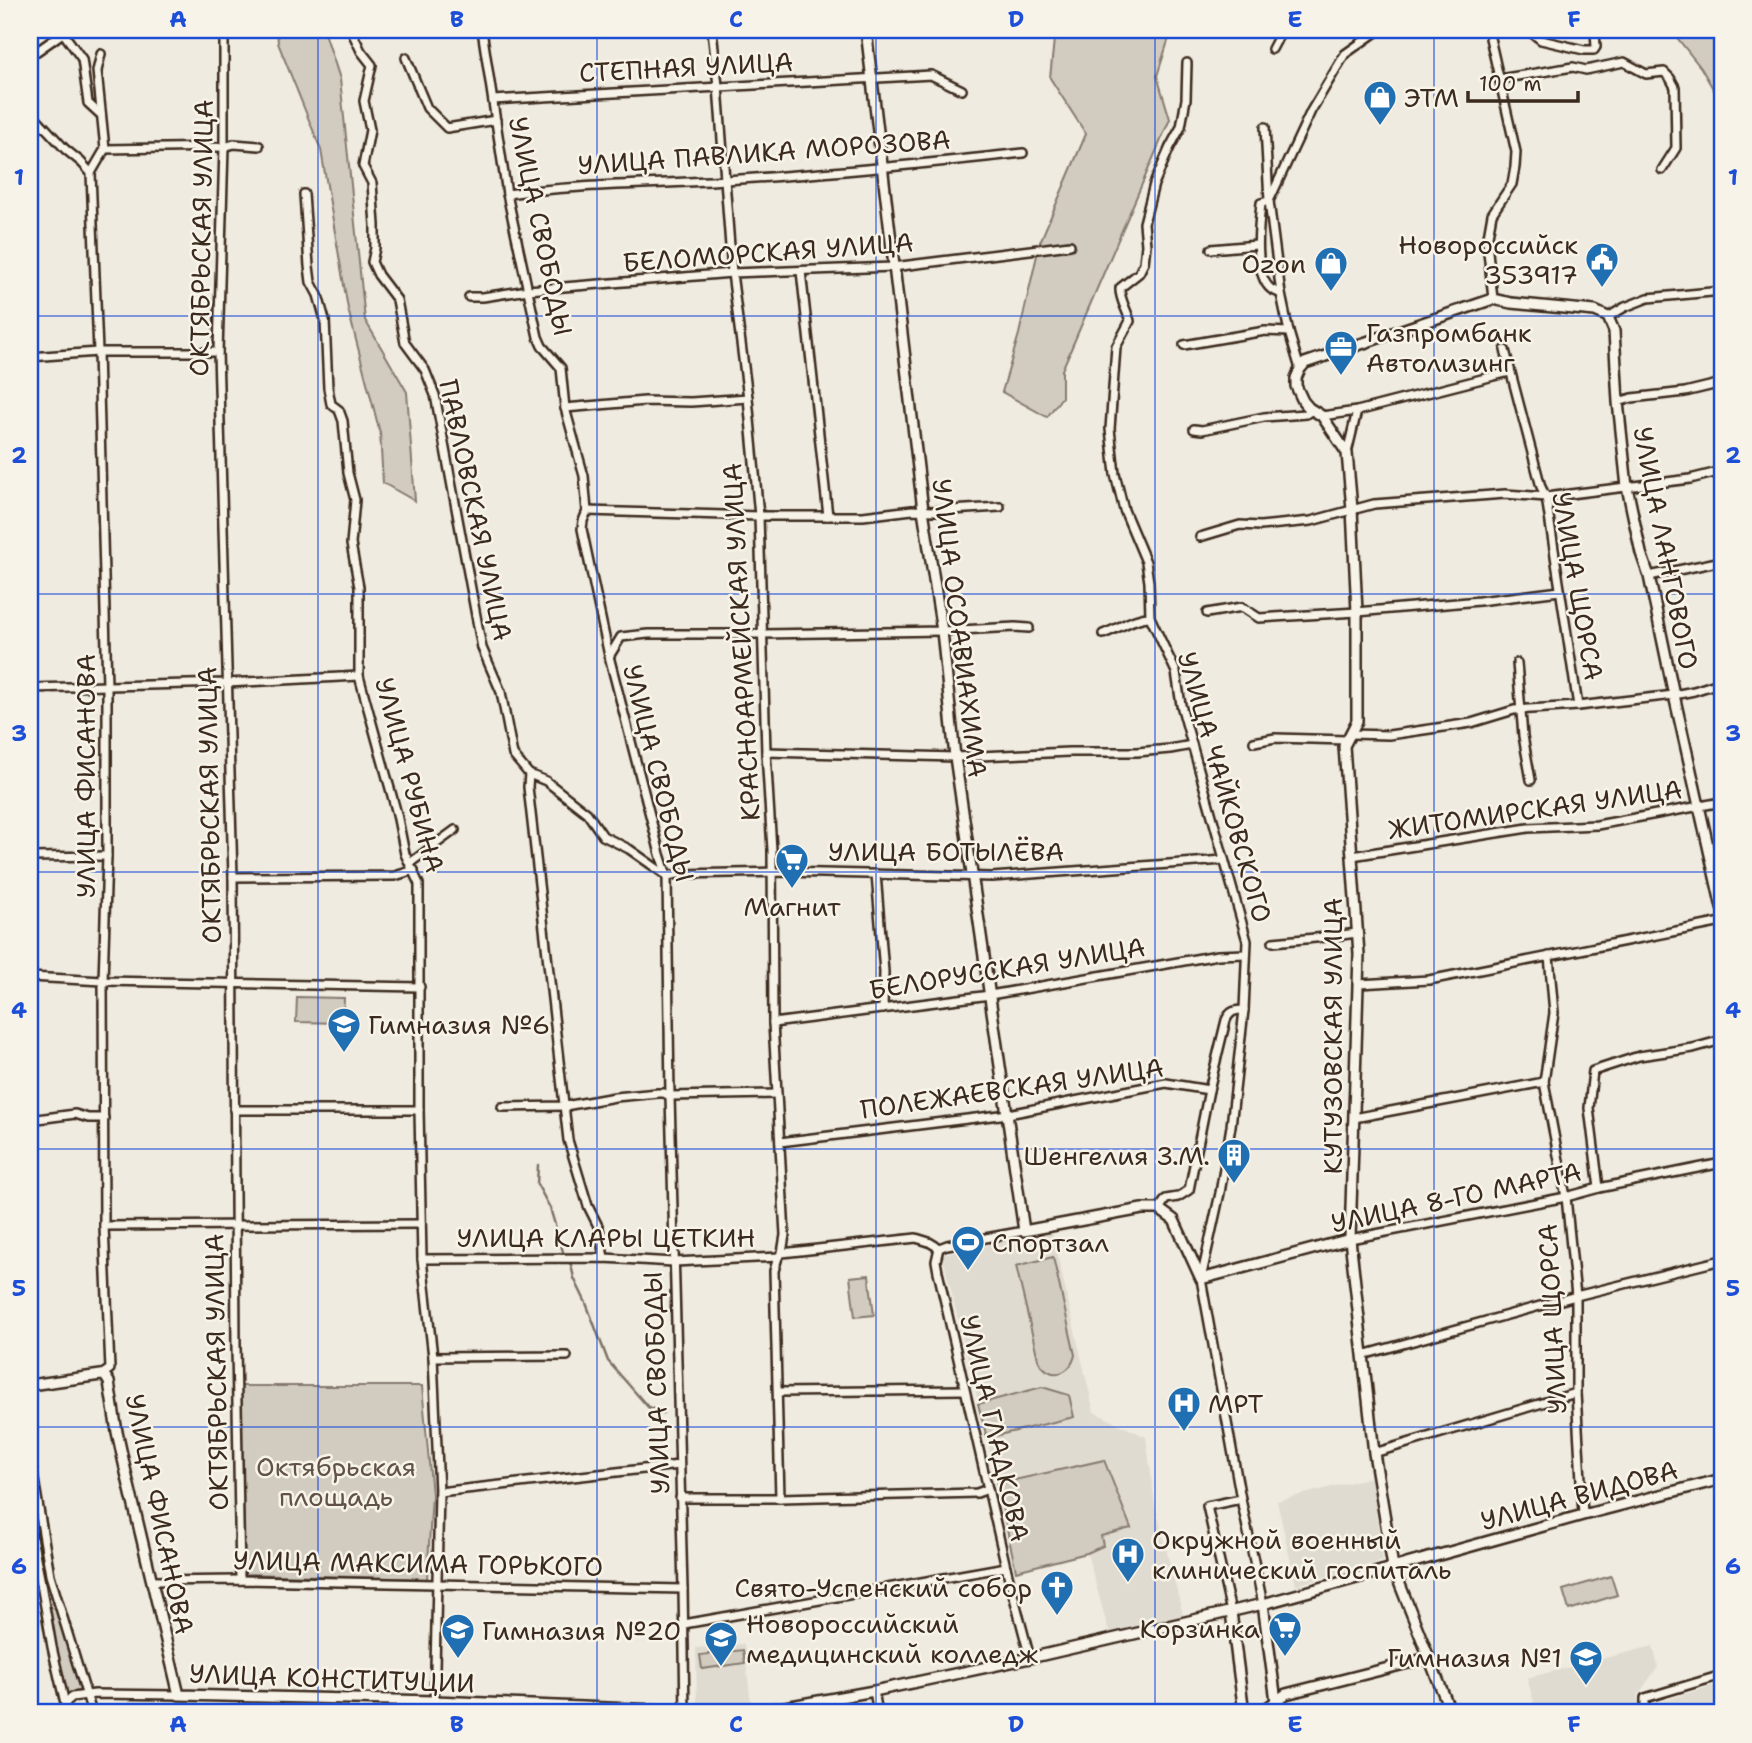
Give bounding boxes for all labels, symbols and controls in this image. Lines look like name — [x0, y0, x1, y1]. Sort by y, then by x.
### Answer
text: A — [169, 4, 187, 34]
text: B — [450, 4, 464, 34]
text: C — [729, 4, 743, 34]
text: D — [1008, 4, 1024, 34]
text: E — [1287, 4, 1303, 34]
text: F — [1567, 4, 1581, 34]
street label: СТЕПНАЯ УЛИЦА — [578, 44, 794, 90]
scale bar — [1468, 60, 1579, 104]
text: 100 m — [1479, 70, 1542, 98]
shop icon: ЭТМ — [1361, 78, 1399, 127]
place label: ЭТМ — [1404, 80, 1459, 115]
street label: ОКТЯБРЬСКАЯ УЛИЦА — [181, 99, 221, 377]
street label: УЛИЦА СВОБОДЫ — [501, 113, 581, 339]
street label: УЛИЦА ПАВЛИКА МОРОЗОВА — [576, 122, 952, 182]
text: 1 — [14, 162, 24, 192]
text: 1 — [1728, 162, 1738, 192]
street label: БЕЛОМОРСКАЯ УЛИЦА — [621, 224, 915, 280]
place label: Новороссийск 353917 — [1398, 227, 1578, 292]
public building icon: Новороссийск 353917 — [1583, 240, 1621, 289]
shop icon: Ozon — [1312, 244, 1350, 293]
place label: Ozon — [1241, 246, 1306, 281]
place label: Газпромбанк Автолизинг — [1366, 315, 1532, 380]
office icon: Газпромбанк Автолизинг — [1322, 328, 1360, 377]
street label: ПАВЛОВСКАЯ УЛИЦА — [431, 376, 521, 644]
street label: УЛИЦА ЛАНГОВОГО — [1625, 424, 1707, 672]
text: 2 — [11, 440, 27, 470]
text: 2 — [1725, 440, 1741, 470]
street label: КРАСНОАРМЕЙСКАЯ УЛИЦА — [714, 462, 768, 822]
street label: УЛИЦА ОСОАВИАХИМА — [924, 476, 996, 780]
street label: УЛИЦА ЩОРСА — [1544, 489, 1612, 683]
street label: УЛИЦА ЧАЙКОВСКОГО — [1170, 647, 1280, 927]
street label: УЛИЦА ФИСАНОВА — [68, 654, 103, 898]
street label: УЛИЦА СВОБОДЫ — [615, 661, 703, 885]
street label: ОКТЯБРЬСКАЯ УЛИЦА — [189, 666, 229, 944]
street label: УЛИЦА РУБИНА — [367, 674, 453, 876]
text: 3 — [11, 718, 27, 748]
text: 3 — [1725, 718, 1741, 748]
street label: ЖИТОМИРСКАЯ УЛИЦА — [1386, 771, 1684, 847]
street label: УЛИЦА БОТЫЛЁВА — [828, 834, 1064, 869]
supermarket icon: Магнит — [773, 841, 811, 890]
place label: Магнит — [744, 889, 841, 924]
street label: КУТУЗОВСКАЯ УЛИЦА — [1315, 898, 1350, 1174]
street label: БЕЛОРУССКАЯ УЛИЦА — [866, 929, 1148, 1007]
text: 4 — [11, 995, 27, 1025]
text: 4 — [1725, 995, 1741, 1025]
school or university icon: Гимназия №6 — [325, 1005, 363, 1054]
place label: Гимназия №6 — [368, 1007, 550, 1042]
street label: ПОЛЕЖАЕВСКАЯ УЛИЦА — [858, 1049, 1166, 1127]
building icon: Шенгелия З.М. — [1215, 1136, 1253, 1185]
place label: Шенгелия З.М. — [1023, 1138, 1210, 1173]
street label: УЛИЦА 8-ГО МАРТА — [1328, 1153, 1584, 1241]
street label: УЛИЦА КЛАРЫ ЦЕТКИН — [456, 1220, 756, 1255]
sports icon: Спортзал — [949, 1223, 987, 1272]
street label: УЛИЦА ЩОРСА — [1530, 1223, 1574, 1415]
place label: Спортзал — [992, 1225, 1109, 1260]
street label: ОКТЯБРЬСКАЯ УЛИЦА — [196, 1233, 236, 1511]
street label: УЛИЦА СВОБОДЫ — [635, 1271, 677, 1495]
text: 5 — [12, 1273, 26, 1303]
text: 5 — [1726, 1273, 1740, 1303]
street label: УЛИЦА ГЛАДКОВА — [952, 1311, 1038, 1545]
hospital icon: МРТ — [1165, 1384, 1203, 1433]
place label: МРТ — [1208, 1386, 1264, 1421]
street label: УЛИЦА ФИСАНОВА — [117, 1391, 203, 1637]
park label: Октябрьская площадь — [256, 1449, 416, 1514]
street label: УЛИЦА ВИДОВА — [1476, 1452, 1682, 1538]
place label: Окружной военный клинический госпиталь — [1152, 1522, 1451, 1587]
hospital icon: Окружной военный клинический госпиталь — [1109, 1535, 1147, 1584]
street label: УЛИЦА МАКСИМА ГОРЬКОГО — [233, 1542, 603, 1584]
text: 6 — [11, 1551, 27, 1581]
text: 6 — [1725, 1551, 1741, 1581]
church icon: Свято-Успенский собор — [1038, 1568, 1076, 1617]
place label: Свято-Успенский собор — [734, 1570, 1032, 1605]
place label: Новороссийский медицинский колледж — [746, 1606, 1039, 1671]
supermarket icon: Корзинка — [1266, 1609, 1304, 1658]
school or university icon: Гимназия №20 — [439, 1611, 477, 1660]
place label: Корзинка — [1139, 1611, 1260, 1646]
place label: Гимназия №20 — [482, 1613, 682, 1648]
school or university icon: Новороссийский медицинский колледж — [702, 1619, 740, 1668]
school or university icon: Гимназия №1 — [1567, 1638, 1605, 1687]
place label: Гимназия №1 — [1387, 1640, 1562, 1675]
street label: УЛИЦА КОНСТИТУЦИИ — [189, 1656, 475, 1700]
text: A — [169, 1709, 187, 1739]
text: B — [450, 1709, 464, 1739]
text: C — [729, 1709, 743, 1739]
text: D — [1008, 1709, 1024, 1739]
text: E — [1287, 1709, 1303, 1739]
text: F — [1567, 1709, 1581, 1739]

